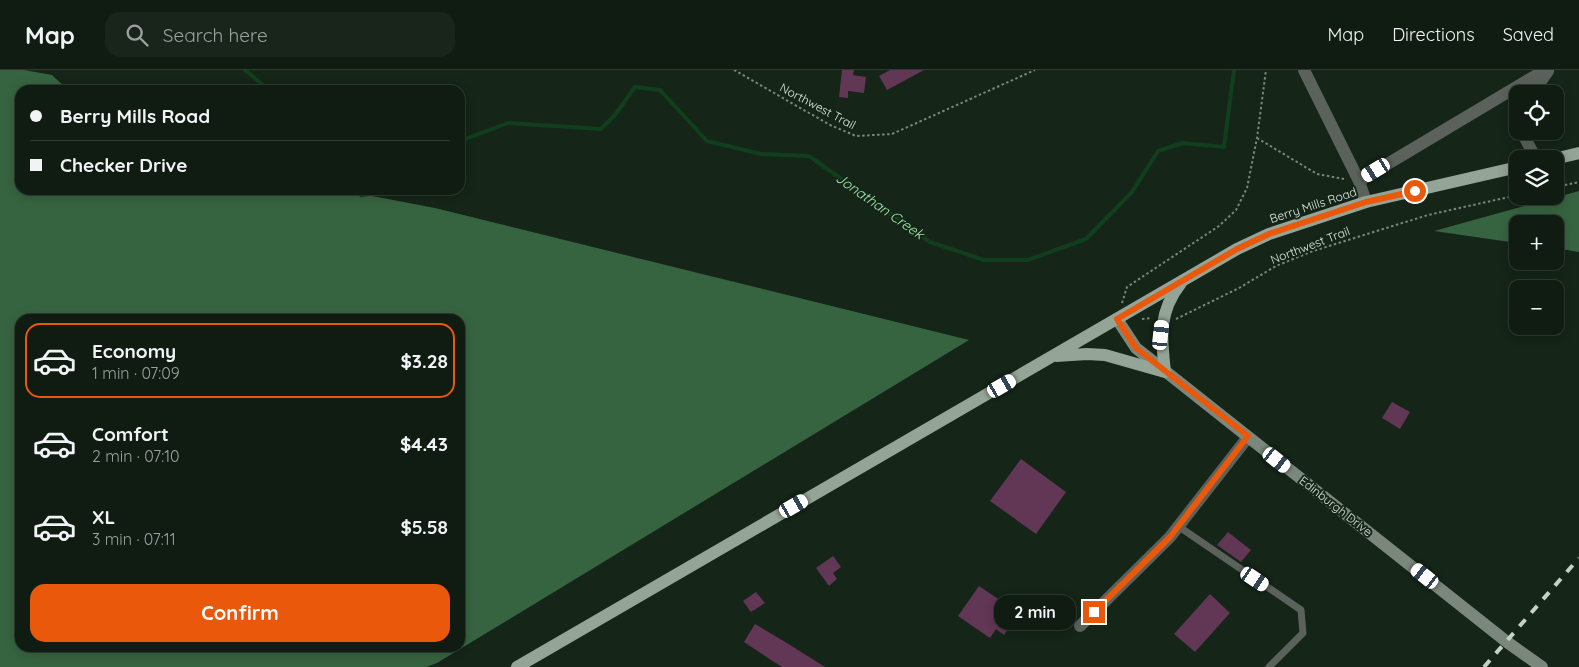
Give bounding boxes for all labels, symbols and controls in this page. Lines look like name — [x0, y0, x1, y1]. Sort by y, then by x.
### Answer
search box — [105, 12, 455, 57]
text: Map — [25, 20, 75, 50]
icon: search — [123, 21, 151, 49]
text: Search here — [163, 23, 268, 47]
text: Map — [1327, 23, 1364, 46]
text: Directions — [1392, 23, 1475, 46]
text: Saved — [1503, 23, 1554, 46]
street label: Northwest Trail — [777, 80, 859, 132]
map controls — [1509, 85, 1564, 335]
button: locate — [1509, 85, 1564, 140]
text: Berry Mills Road — [60, 104, 210, 128]
button: layers — [1509, 150, 1564, 205]
text: Checker Drive — [60, 153, 187, 177]
car — [1359, 156, 1392, 184]
water label: Jonathan Creek — [832, 169, 929, 244]
route start — [1404, 180, 1426, 202]
street label: Berry Mills Road — [1268, 184, 1358, 226]
button: + — [1509, 215, 1564, 270]
street label: Northwest Trail — [1268, 223, 1352, 267]
button: − — [1509, 280, 1564, 335]
car — [1151, 319, 1170, 351]
icon: car — [32, 338, 77, 383]
text: Economy — [92, 339, 176, 363]
text: $3.28 — [400, 349, 448, 373]
text: 1 min · 07:09 — [92, 363, 180, 383]
car — [985, 372, 1018, 400]
icon: car — [32, 421, 77, 466]
text: Comfort — [92, 422, 169, 446]
text: $4.43 — [400, 432, 448, 456]
car — [1260, 445, 1293, 475]
text: 2 min · 07:10 — [92, 446, 180, 466]
street label: Edinburgh Drive — [1296, 473, 1376, 539]
car — [777, 492, 810, 520]
icon: car — [32, 504, 77, 549]
text: XL — [92, 505, 115, 529]
text: $5.58 — [400, 515, 448, 539]
text: 3 min · 07:11 — [92, 529, 176, 549]
car — [1408, 561, 1441, 591]
car — [1238, 564, 1271, 594]
button: Confirm — [30, 584, 450, 642]
callout: 2 min — [994, 594, 1076, 630]
route end — [1083, 601, 1105, 623]
text: 2 min — [1014, 602, 1056, 622]

